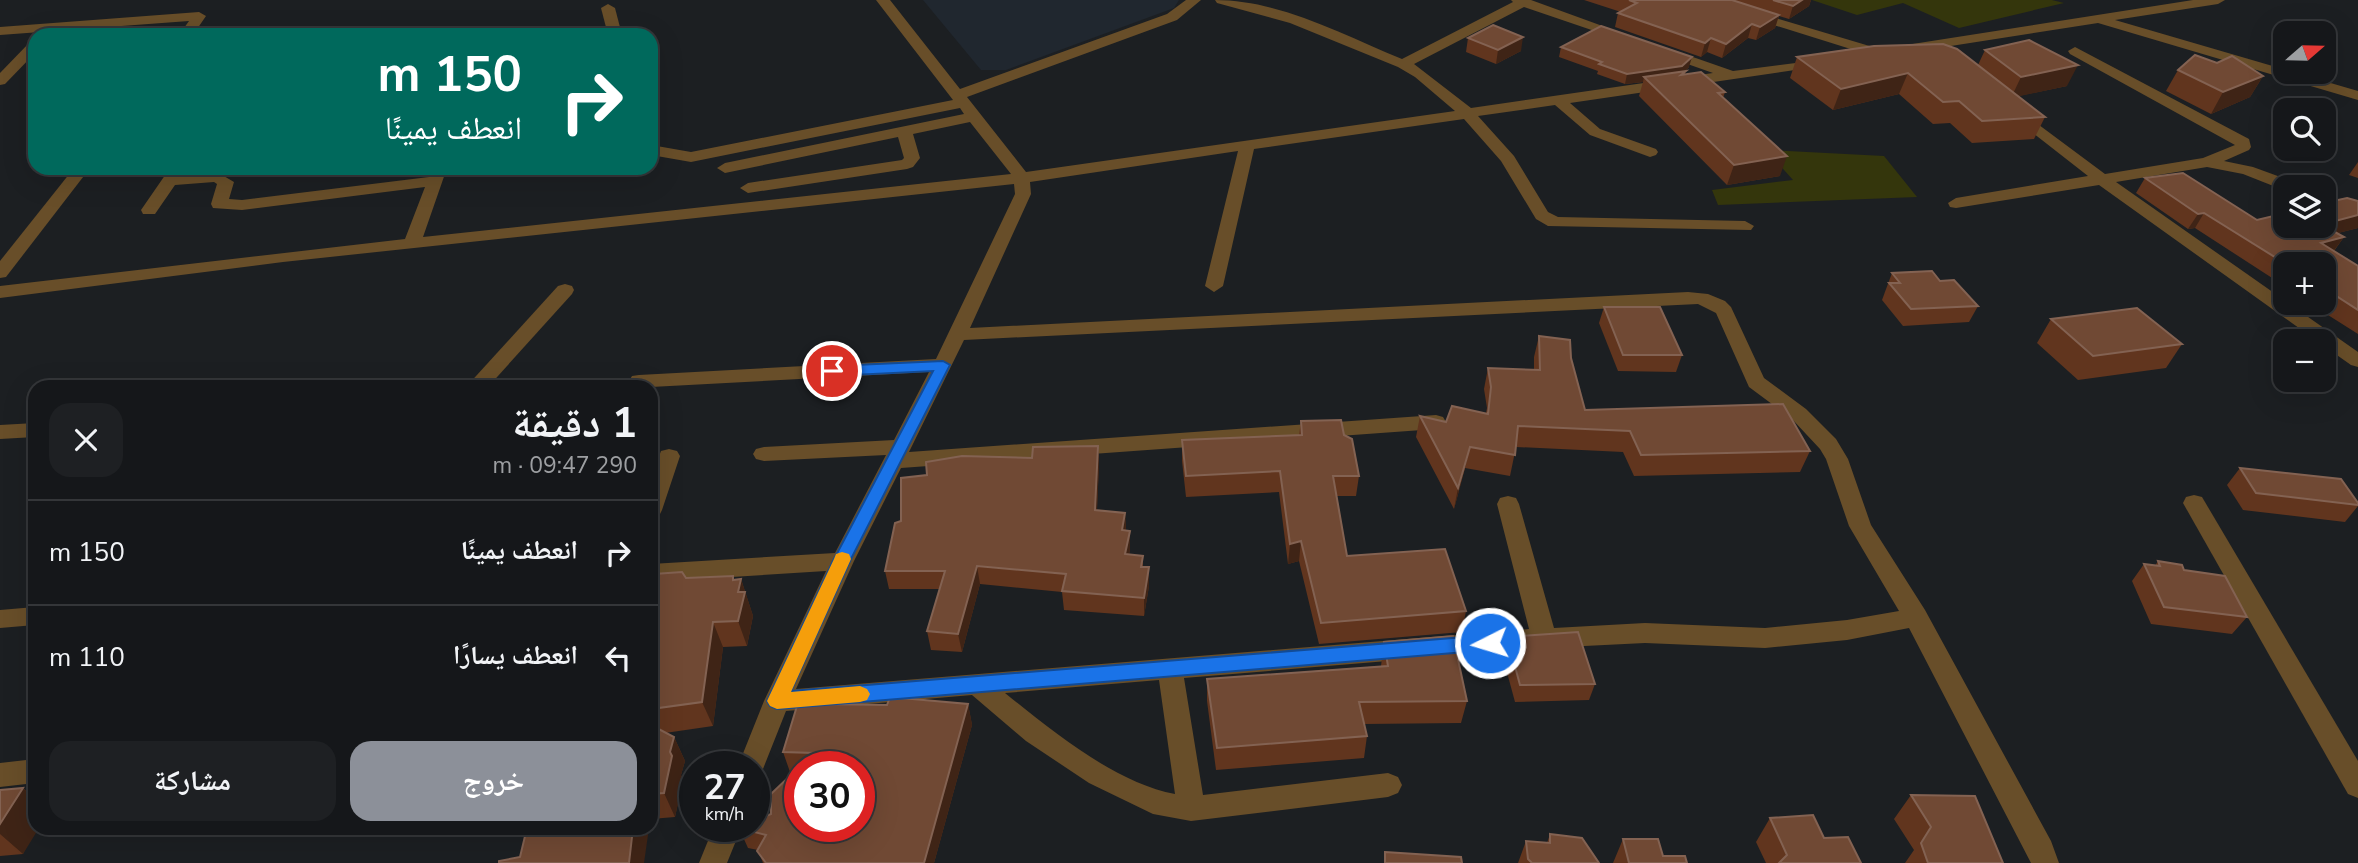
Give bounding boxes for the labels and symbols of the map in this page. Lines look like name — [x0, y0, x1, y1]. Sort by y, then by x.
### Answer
north arrow — [2273, 21, 2336, 84]
pin — [802, 341, 862, 401]
position arrow — [1453, 606, 1527, 680]
speed limit sign: 30 — [784, 751, 875, 842]

